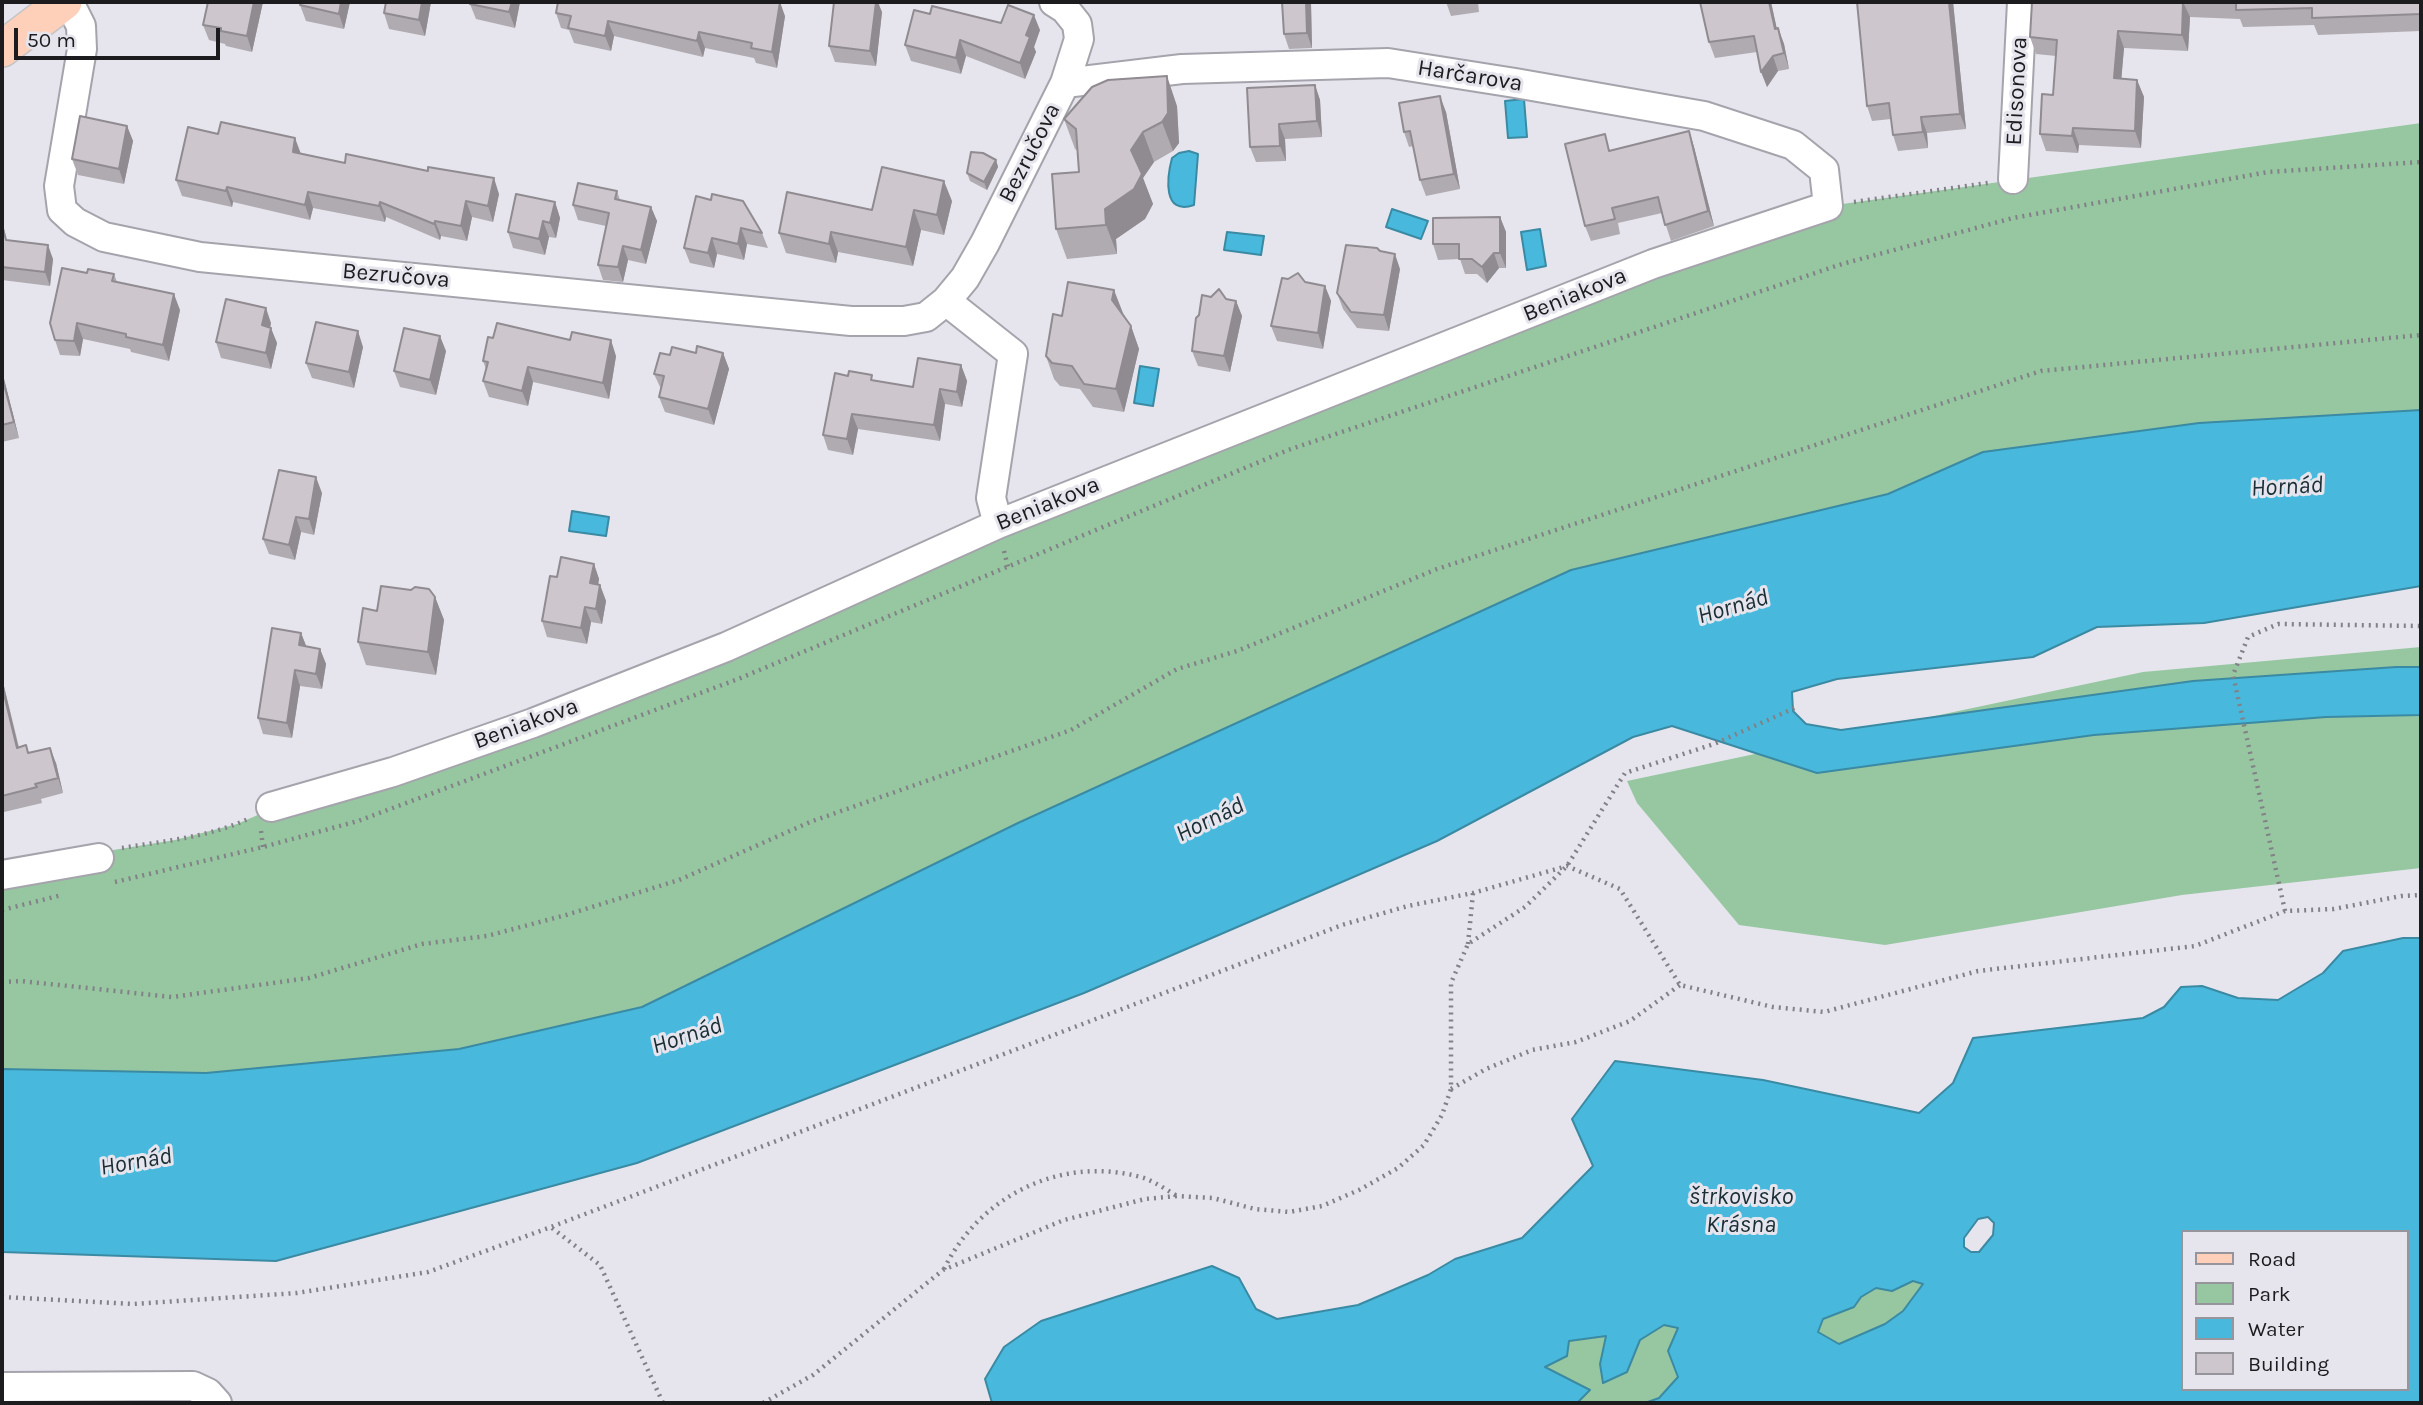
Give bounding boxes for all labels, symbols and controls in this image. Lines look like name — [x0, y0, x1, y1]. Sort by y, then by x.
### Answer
scale bar — [18, 14, 224, 58]
text: 50 m — [27, 28, 76, 52]
street label: Edisonova — [2000, 36, 2034, 146]
street label: Harčarova — [1416, 54, 1524, 98]
street label: Bezručova — [993, 99, 1067, 207]
street label: Bezručova — [341, 258, 451, 294]
street label: Beniakova — [1519, 262, 1631, 328]
street label: Beniakova — [992, 471, 1104, 537]
water label: Hornád — [2250, 471, 2324, 503]
water label: Hornád — [1694, 583, 1772, 631]
street label: Beniakova — [470, 692, 582, 756]
water label: Hornád — [1171, 791, 1249, 849]
water label: Hornád — [648, 1011, 726, 1061]
water label: Hornád — [98, 1142, 174, 1182]
water label: štrkovisko Krásna — [1689, 1183, 1793, 1239]
legend — [2182, 1230, 2409, 1391]
text: Road — [2248, 1247, 2296, 1271]
text: Park — [2248, 1282, 2291, 1306]
text: Water — [2248, 1317, 2304, 1341]
text: Building — [2248, 1352, 2329, 1376]

